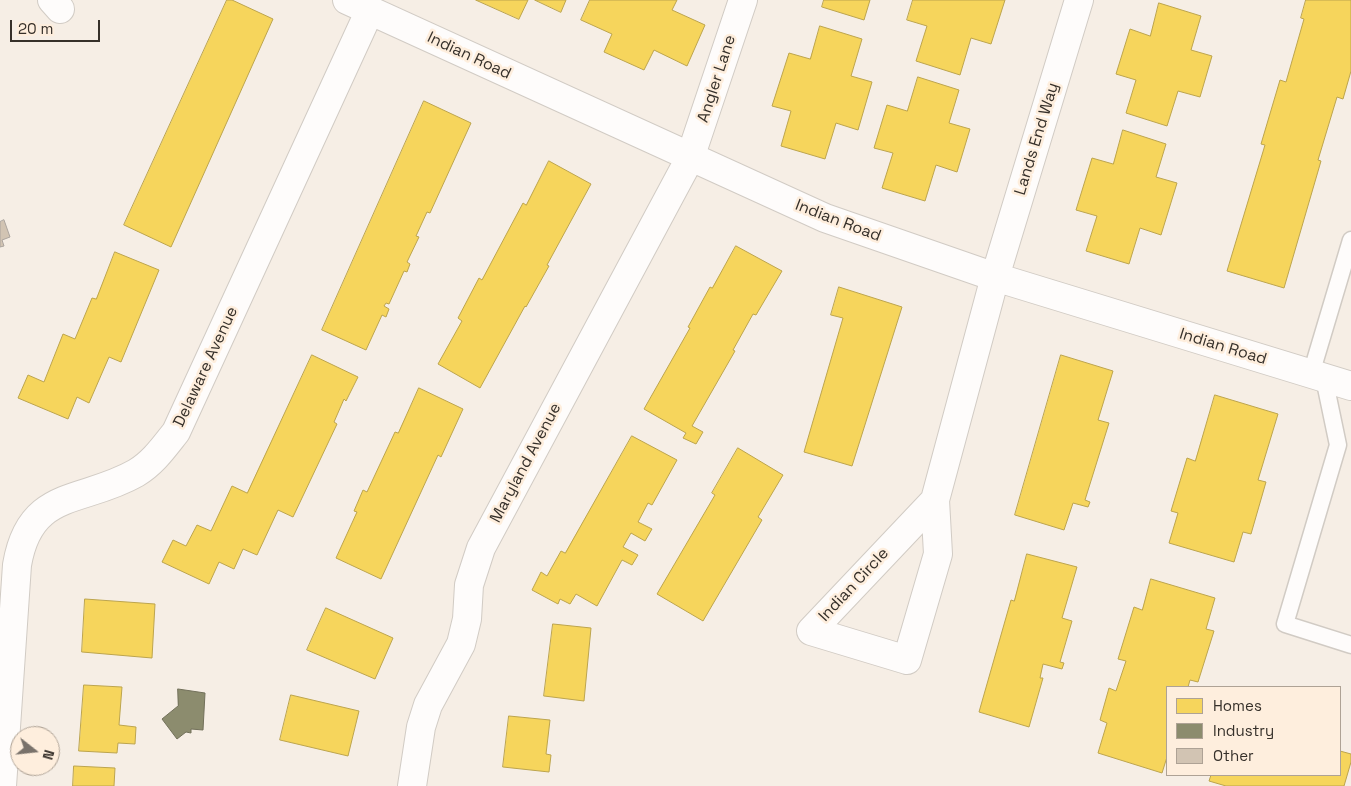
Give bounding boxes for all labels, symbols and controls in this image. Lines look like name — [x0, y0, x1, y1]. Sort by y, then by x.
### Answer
scale bar — [12, 10, 102, 42]
text: 20 m — [18, 19, 53, 38]
street label: Indian Road — [424, 28, 514, 84]
street label: Angler Lane — [694, 33, 740, 125]
street label: Lands End Way — [1011, 81, 1063, 197]
street label: Indian Road — [792, 196, 884, 246]
street label: Delaware Avenue — [170, 304, 242, 430]
street label: Indian Road — [1177, 325, 1269, 369]
street label: Maryland Avenue — [486, 400, 566, 526]
street label: Indian Circle — [815, 544, 893, 626]
legend — [1166, 686, 1341, 776]
text: Homes — [1213, 696, 1262, 715]
text: Industry — [1213, 721, 1274, 740]
north arrow — [10, 726, 60, 776]
text: Other — [1213, 746, 1254, 765]
text: N — [39, 748, 58, 762]

